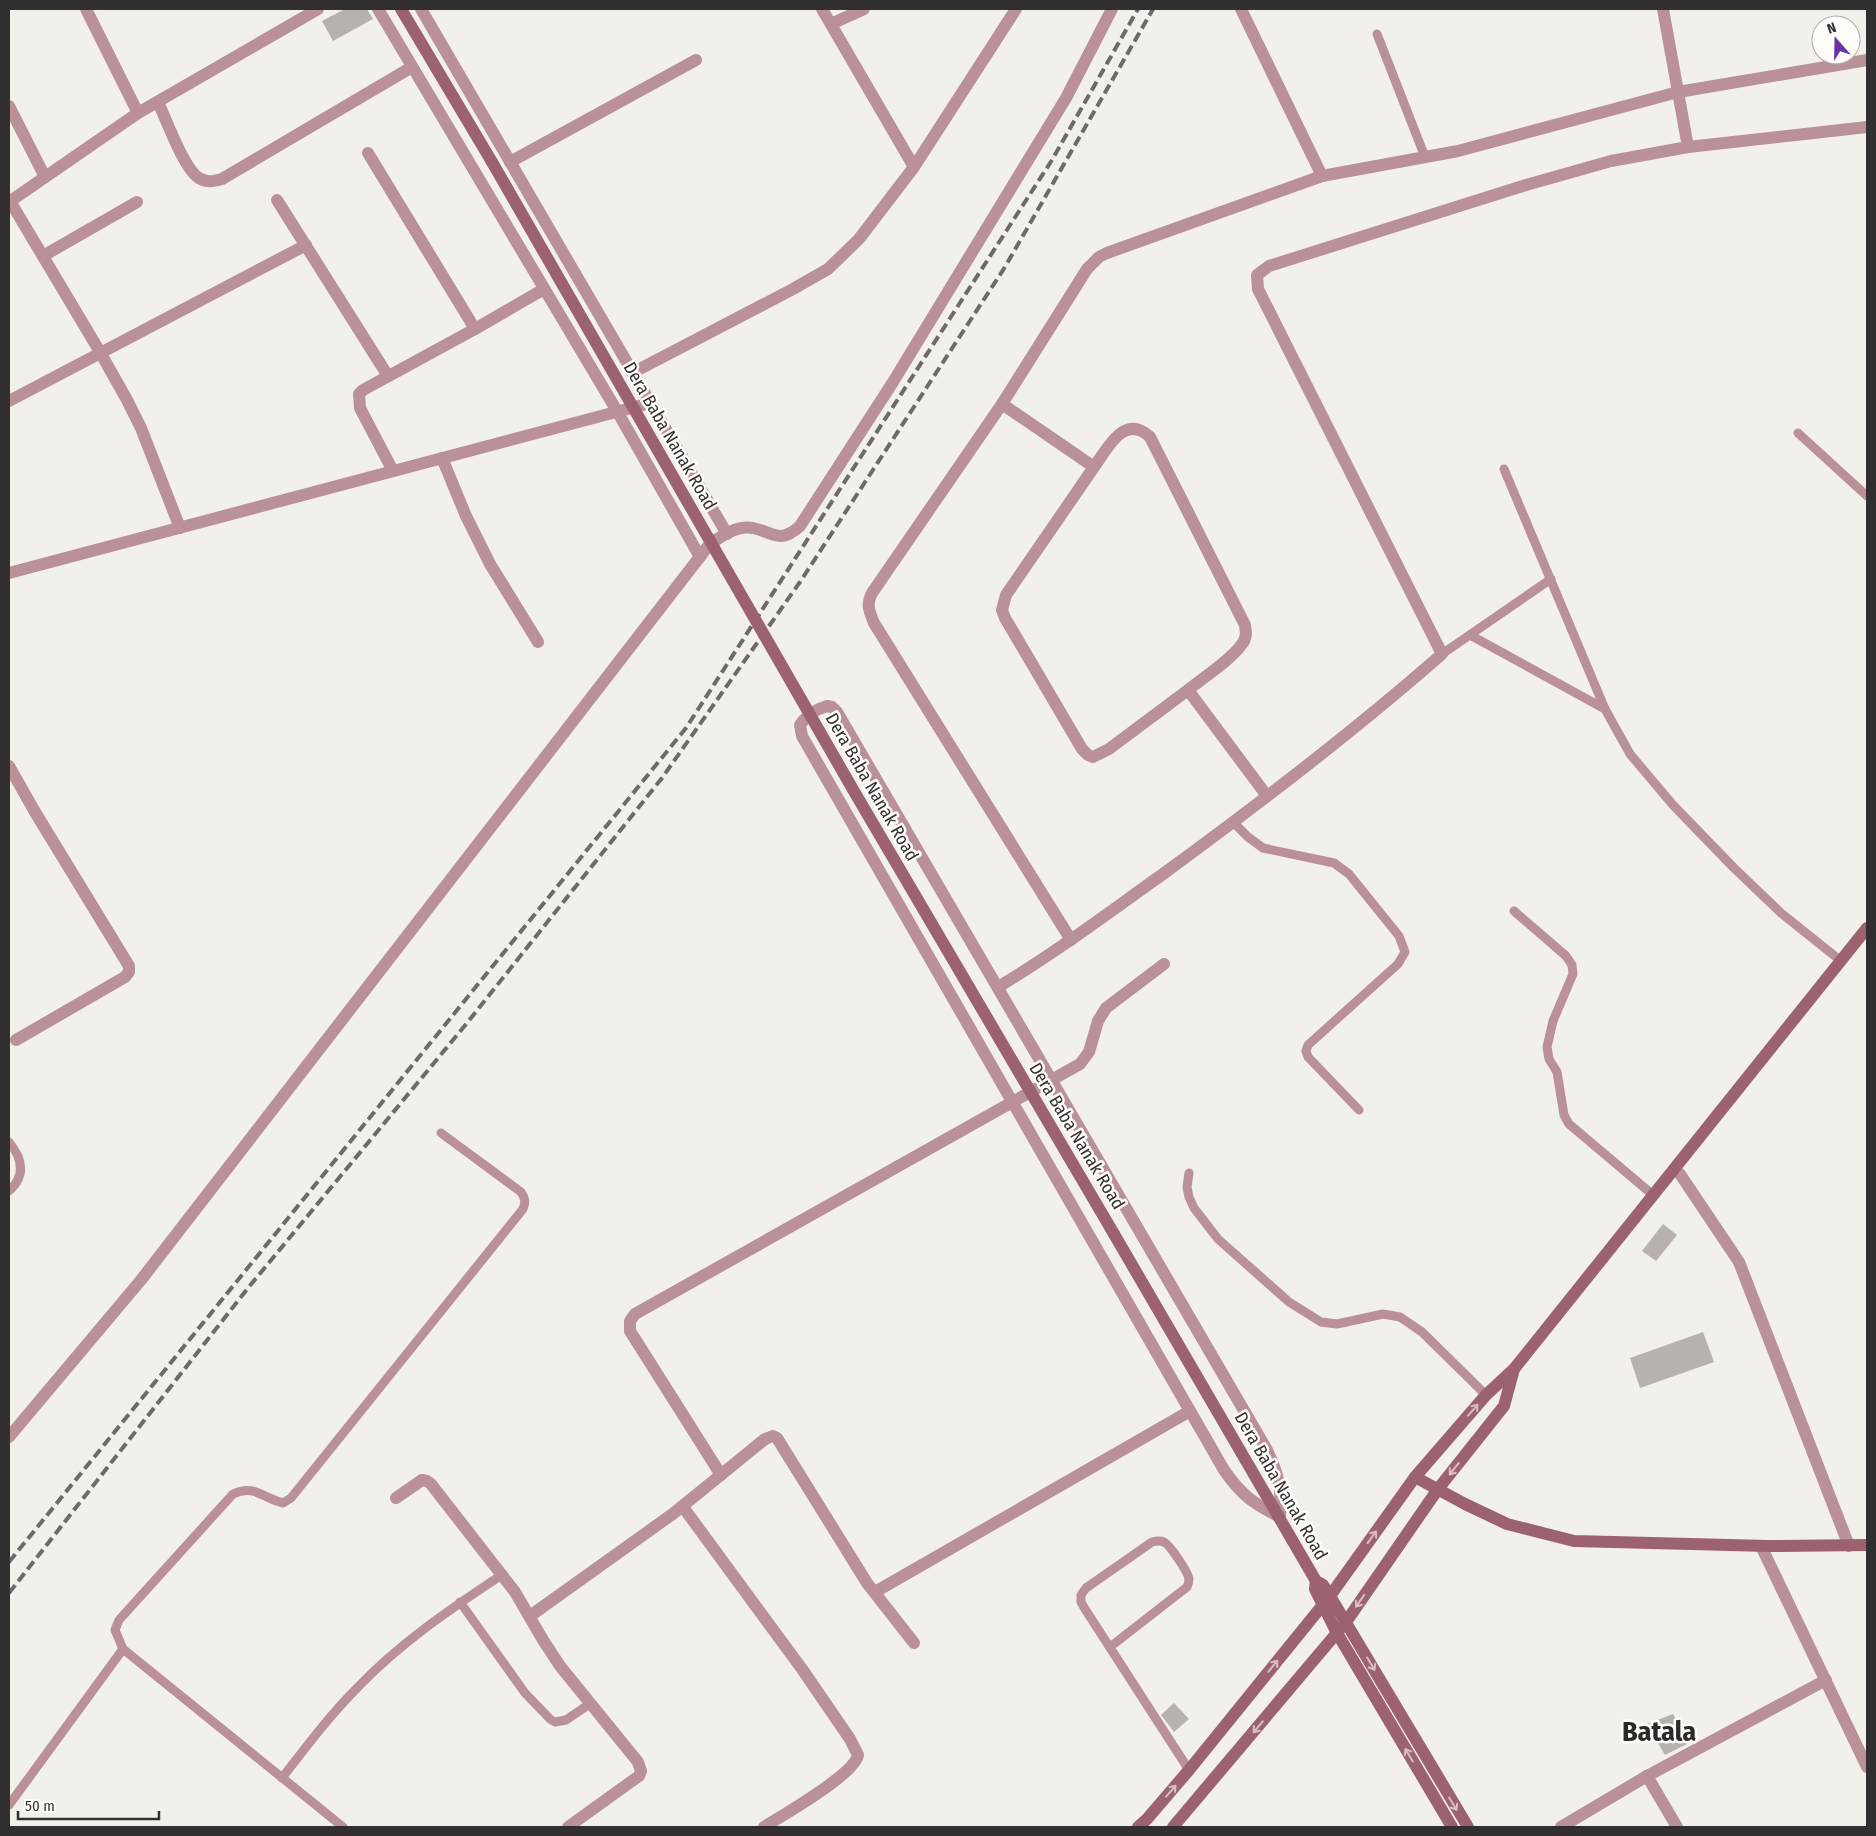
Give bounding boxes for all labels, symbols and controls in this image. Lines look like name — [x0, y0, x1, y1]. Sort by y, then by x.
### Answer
north arrow — [1811, 15, 1861, 65]
text: N — [1825, 19, 1839, 38]
street label: Dera Baba Nanak Road — [619, 358, 721, 514]
street label: Dera Baba Nanak Road — [821, 709, 923, 865]
street label: Dera Baba Nanak Road — [1025, 1059, 1129, 1213]
one-way arrow — [1467, 1403, 1479, 1416]
street label: Dera Baba Nanak Road — [1230, 1408, 1332, 1564]
one-way arrow — [1449, 1462, 1460, 1475]
one-way arrow — [1367, 1530, 1377, 1544]
one-way arrow — [1355, 1594, 1365, 1608]
one-way arrow — [1366, 1656, 1376, 1670]
one-way arrow — [1268, 1659, 1279, 1672]
district label: Batala — [1622, 1715, 1696, 1748]
one-way arrow — [1252, 1721, 1263, 1734]
one-way arrow — [1404, 1749, 1414, 1763]
one-way arrow — [1165, 1785, 1176, 1798]
scale bar — [18, 1788, 159, 1820]
one-way arrow — [1449, 1796, 1459, 1810]
text: 50 m — [25, 1797, 55, 1815]

